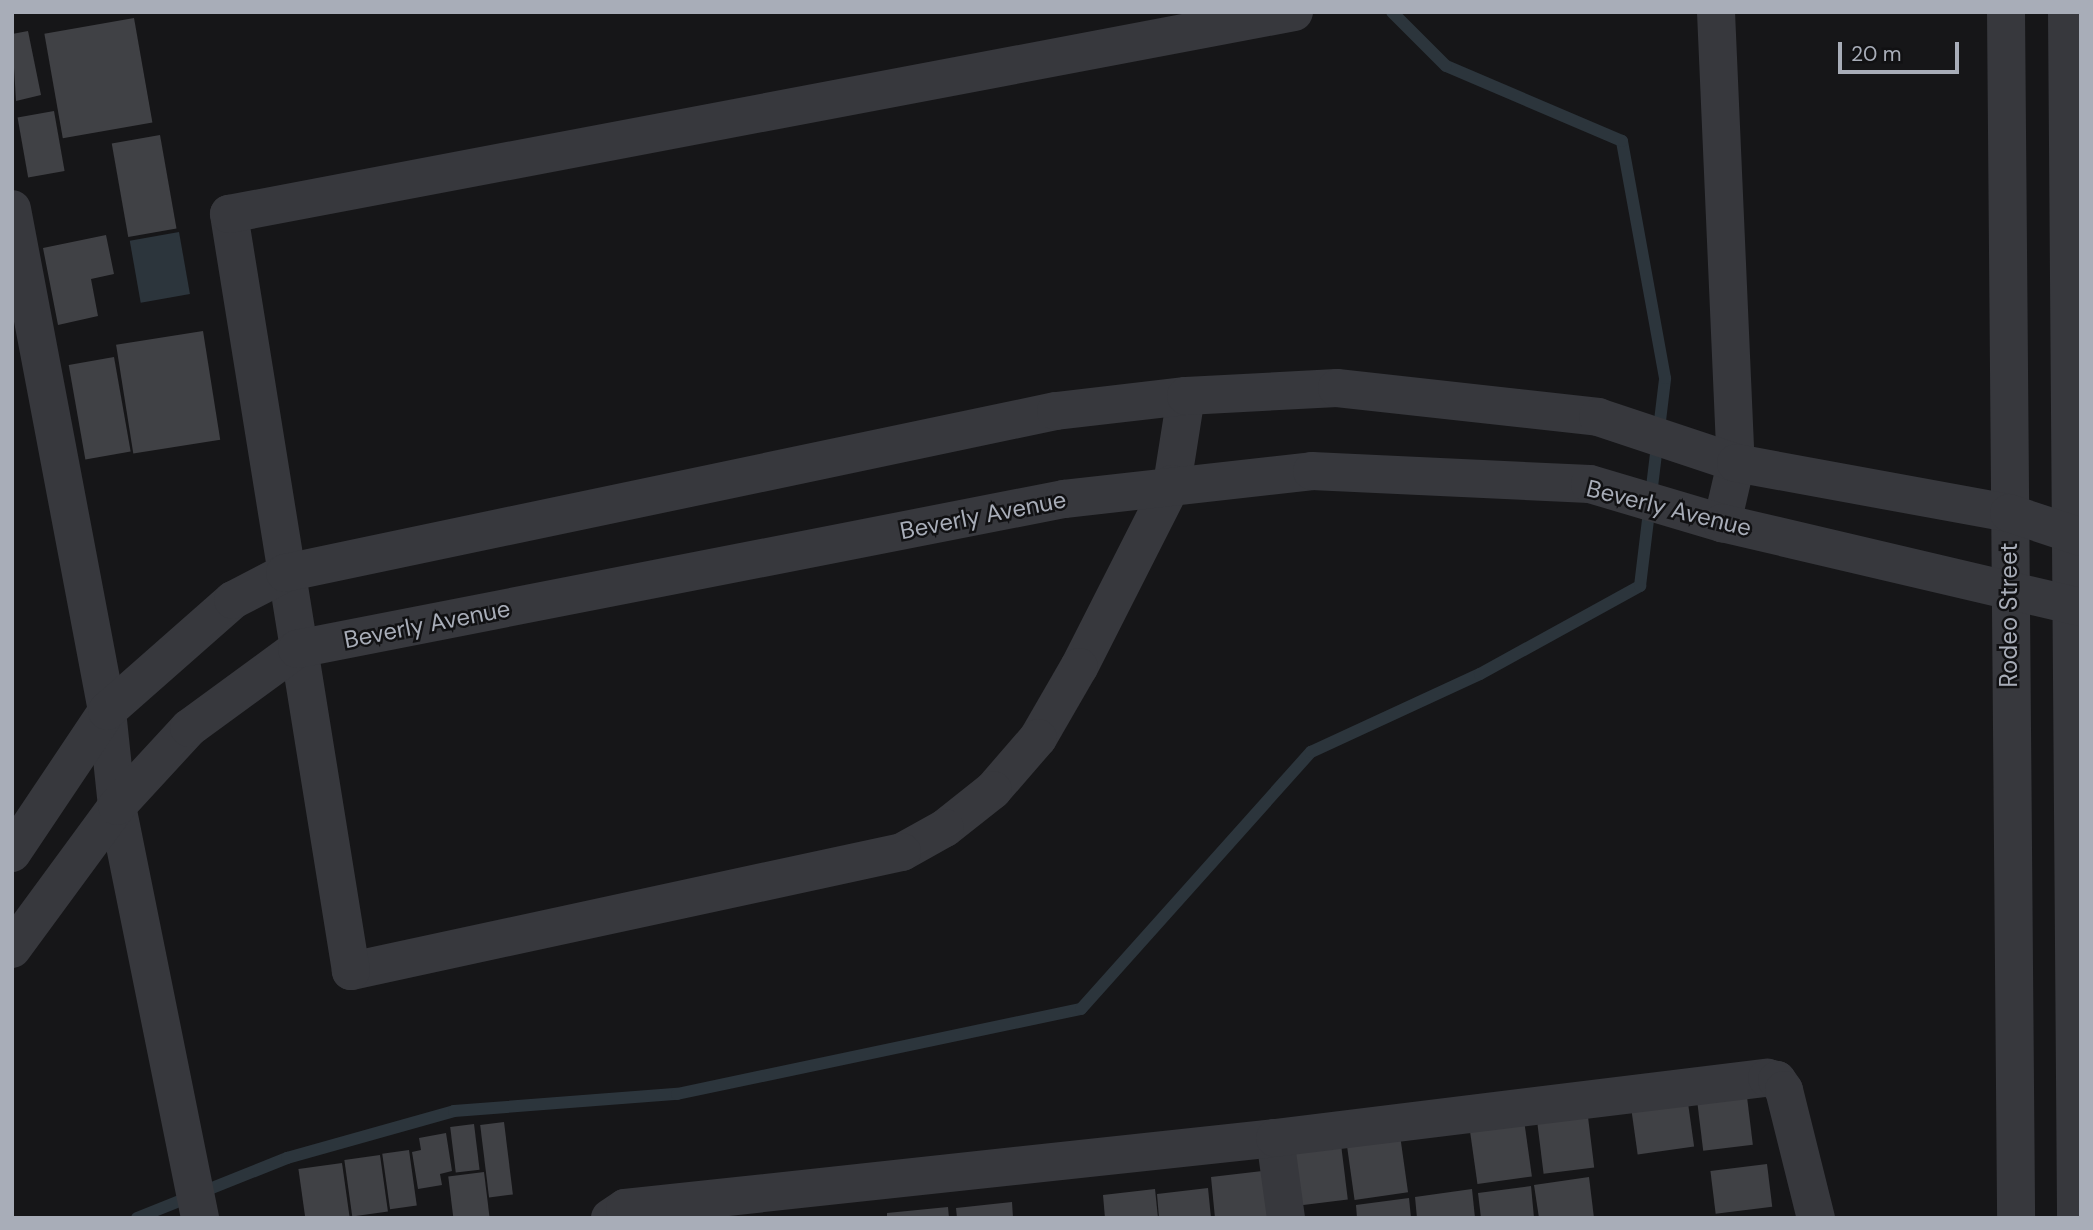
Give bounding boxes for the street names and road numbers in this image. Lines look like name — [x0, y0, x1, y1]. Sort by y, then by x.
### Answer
street label: Beverly Avenue — [1584, 474, 1754, 542]
street label: Beverly Avenue — [897, 485, 1069, 545]
street label: Rodeo Street — [1995, 542, 2023, 688]
street label: Beverly Avenue — [341, 594, 513, 654]

